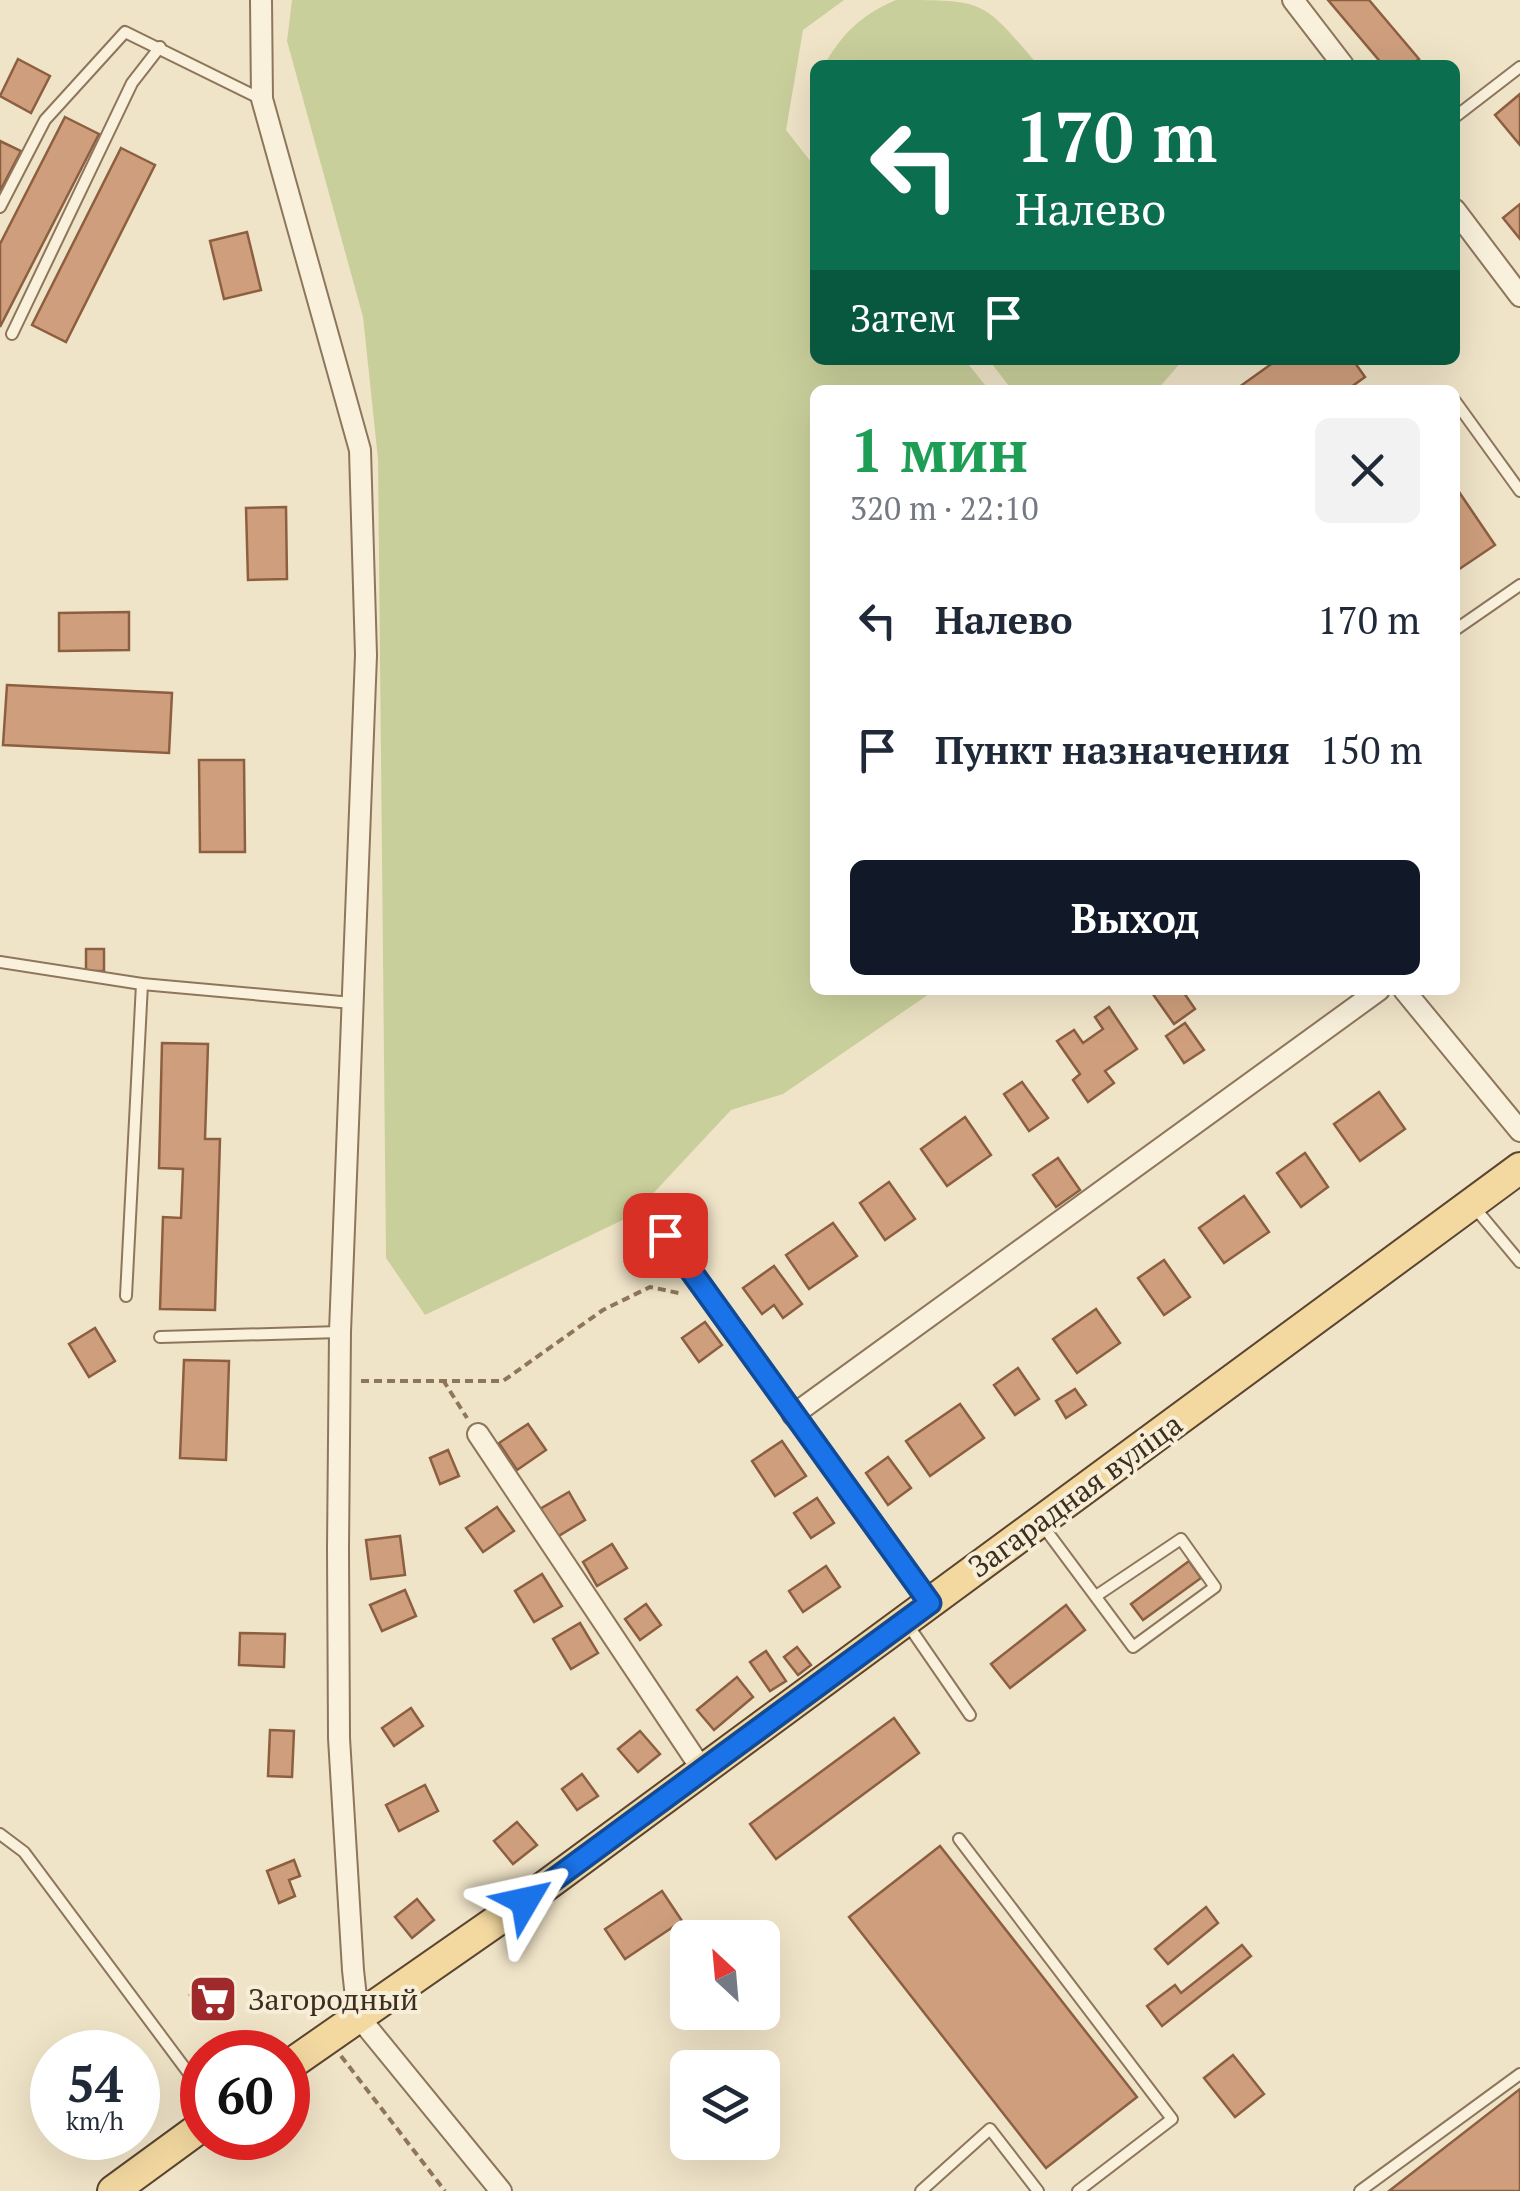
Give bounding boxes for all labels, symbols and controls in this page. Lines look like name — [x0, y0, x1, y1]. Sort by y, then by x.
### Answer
text: 170 m — [1015, 89, 1217, 182]
icon: left — [850, 100, 980, 230]
text: Налево — [1015, 178, 1166, 238]
icon: arrive — [976, 290, 1031, 345]
text: Затем — [850, 293, 956, 343]
text: 1 мин — [850, 410, 1028, 489]
button: close — [1315, 418, 1420, 523]
text: 320 m · 22:10 — [850, 487, 1038, 529]
icon: left — [850, 593, 905, 648]
text: Налево — [935, 595, 1073, 645]
text: 170 m — [1317, 595, 1420, 645]
icon: arrive — [850, 723, 905, 778]
text: Пункт назначения — [935, 725, 1290, 775]
text: 150 m — [1320, 725, 1423, 775]
button: Выход — [850, 860, 1420, 975]
pin — [623, 1193, 708, 1278]
icon: arrive — [638, 1208, 693, 1263]
street label: Загарадная вуліца — [960, 1404, 1190, 1586]
position arrow — [473, 1849, 577, 1953]
north arrow — [670, 1920, 780, 2030]
map controls — [670, 1920, 780, 2160]
supermarket icon: Загородный — [187, 1973, 239, 2025]
place label: Загородный — [248, 1979, 418, 2019]
speed limit sign: 60 — [180, 2030, 310, 2160]
text: 54 — [67, 2050, 123, 2116]
button: layers — [670, 2050, 780, 2160]
text: km/h — [66, 2104, 124, 2137]

